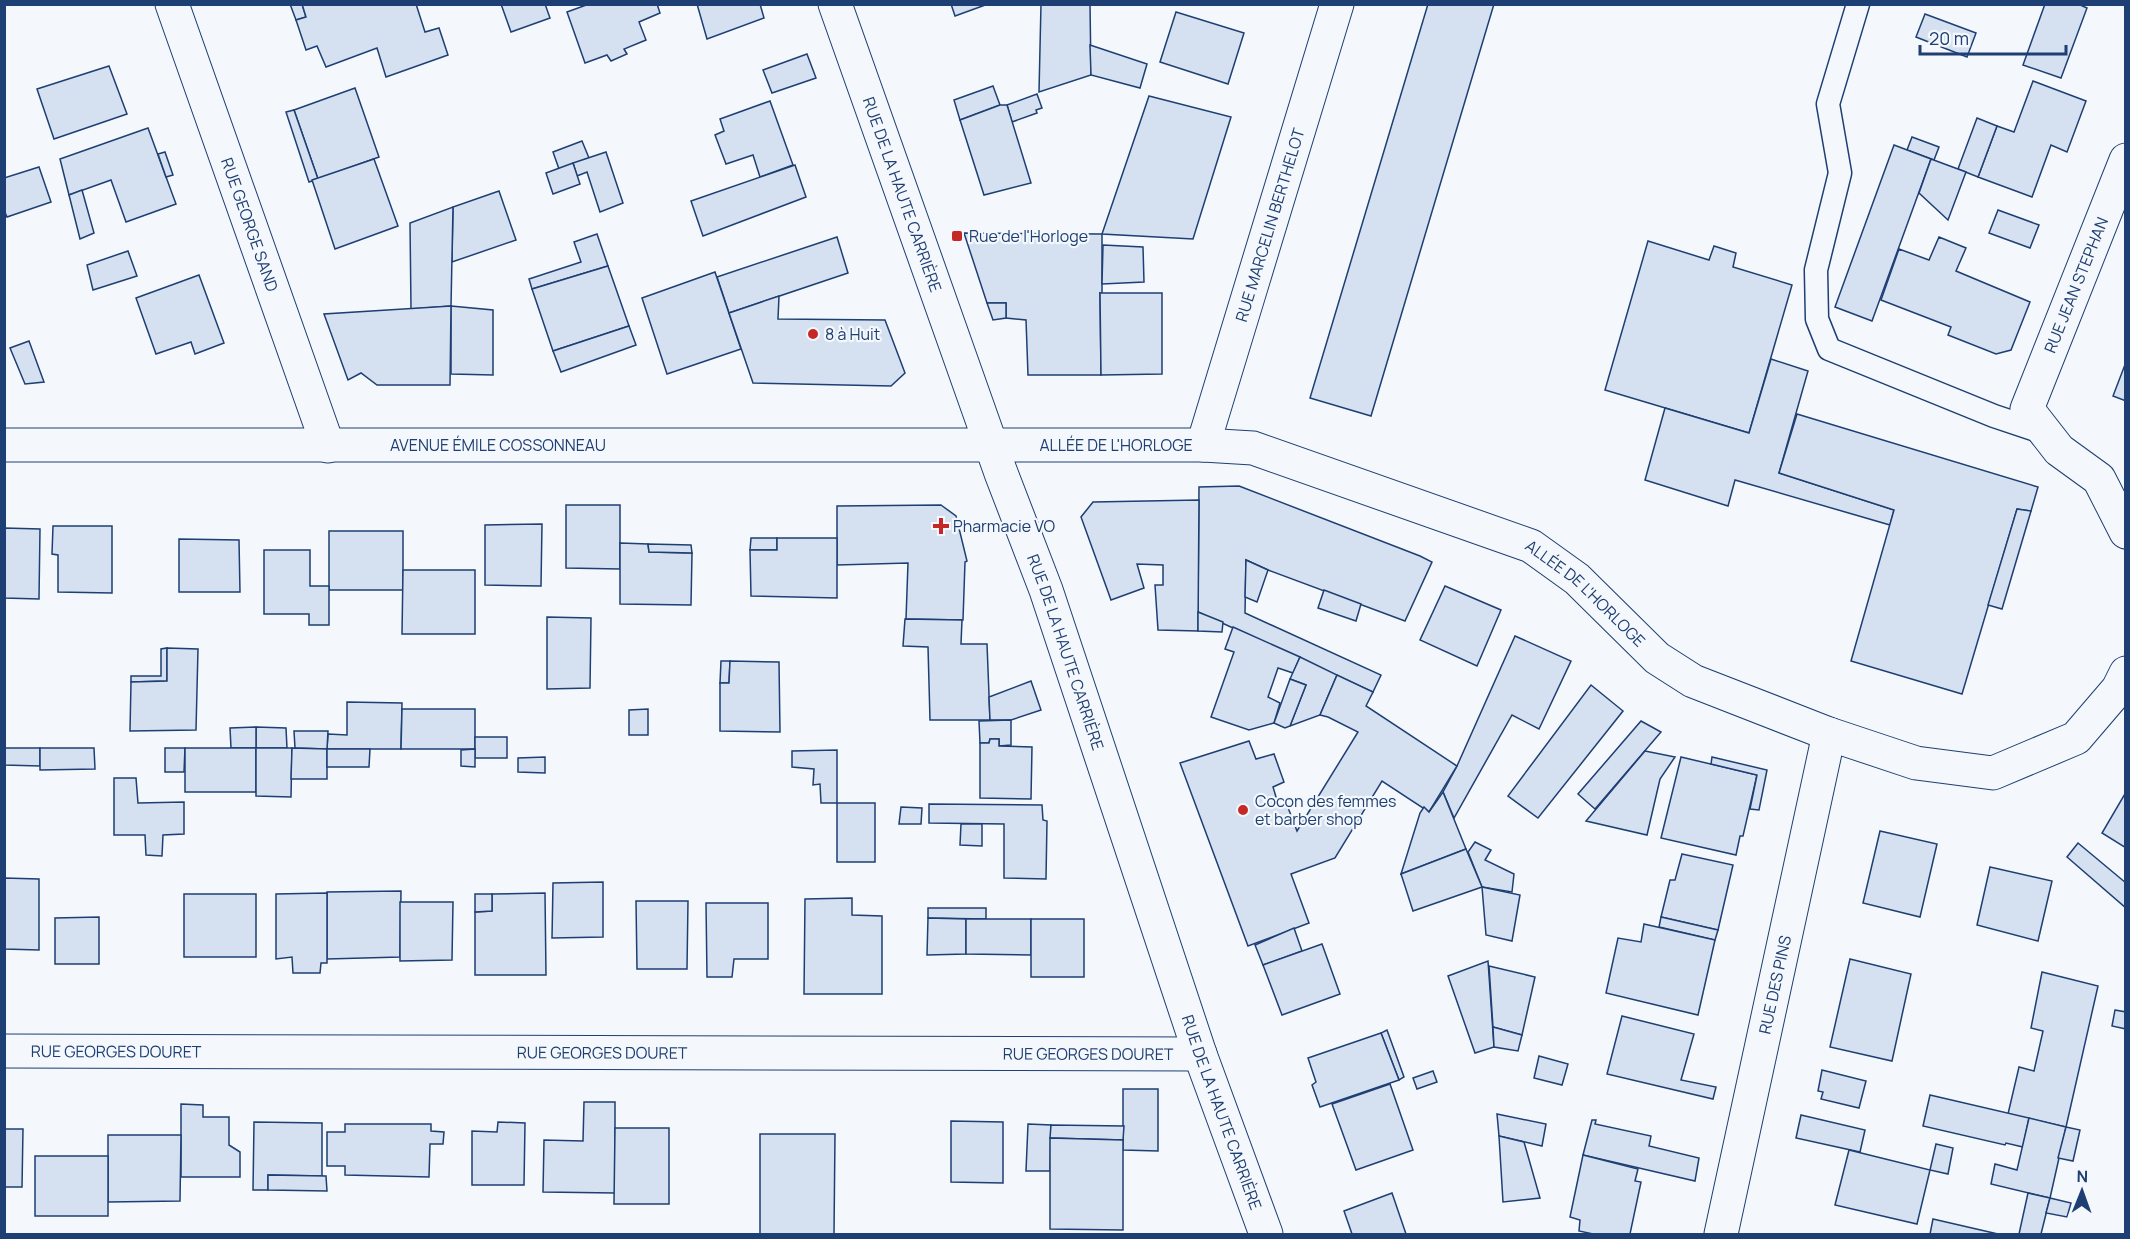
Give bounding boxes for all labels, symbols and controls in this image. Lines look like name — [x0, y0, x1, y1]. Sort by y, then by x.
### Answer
scale bar — [1920, 18, 2066, 56]
text: 20 m — [1929, 26, 1969, 50]
street label: RUE DE LA HAUTE CARRIÈRE — [858, 94, 947, 295]
street label: RUE MARCELIN BERTHELOT — [1230, 125, 1310, 324]
street label: RUE GEORGE SAND — [216, 155, 284, 295]
street label: RUE JEAN STEPHAN — [2039, 214, 2113, 356]
place label: Rue de l'Horloge — [969, 225, 1088, 247]
marker: Rue de l'Horloge — [950, 229, 964, 243]
place label: 8 à Huit — [825, 323, 880, 345]
marker: 8 à Huit — [806, 327, 820, 341]
street label: AVENUE ÉMILE COSSONNEAU — [390, 434, 606, 456]
street label: ALLÉE DE L'HORLOGE — [1039, 434, 1193, 456]
place label: Pharmacie VO — [953, 515, 1056, 537]
marker: Pharmacie VO — [934, 519, 948, 533]
street label: ALLÉE DE L'HORLOGE — [1521, 534, 1650, 652]
street label: RUE DE LA HAUTE CARRIÈRE — [1022, 551, 1109, 753]
place label: Cocon des femmes et barber shop — [1255, 790, 1396, 830]
marker: Cocon des femmes et barber shop — [1236, 803, 1250, 817]
street label: RUE DES PINS — [1753, 933, 1796, 1036]
street label: RUE DE LA HAUTE CARRIÈRE — [1177, 1012, 1267, 1213]
street label: RUE GEORGES DOURET — [31, 1040, 202, 1062]
street label: RUE GEORGES DOURET — [517, 1041, 688, 1064]
street label: RUE GEORGES DOURET — [1003, 1043, 1174, 1065]
north arrow — [2052, 1161, 2112, 1221]
text: N — [2076, 1165, 2088, 1187]

